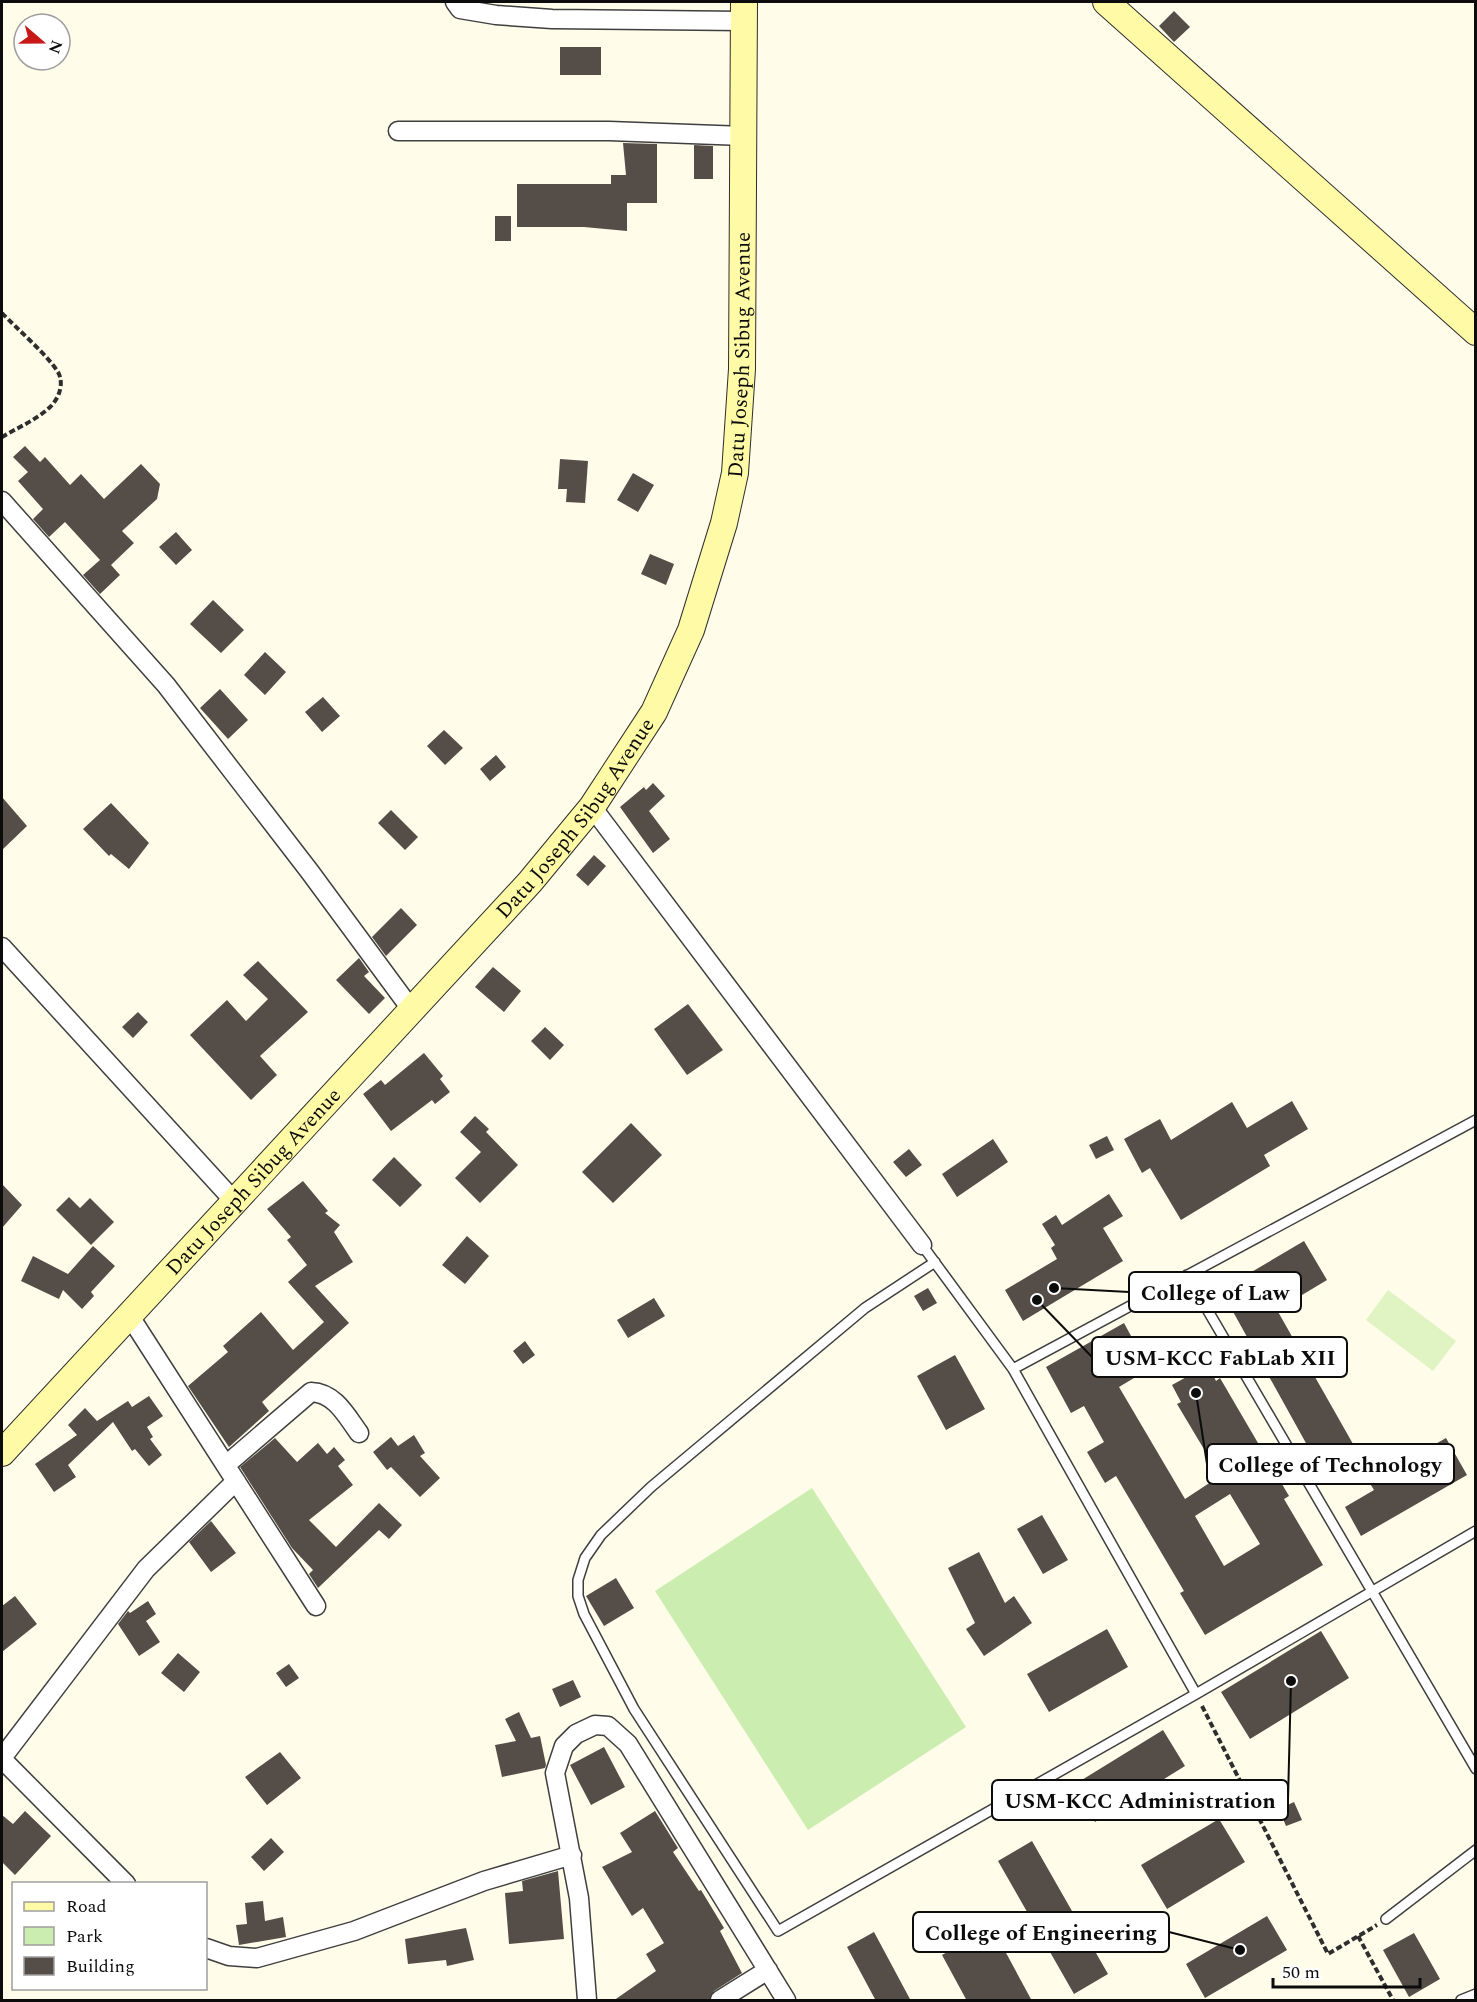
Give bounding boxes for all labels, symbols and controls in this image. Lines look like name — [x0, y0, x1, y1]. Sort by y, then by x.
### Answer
north arrow — [12, 12, 72, 72]
text: N — [42, 37, 69, 57]
street label: Datu Joseph Sibug Avenue — [720, 232, 760, 479]
street label: Datu Joseph Sibug Avenue — [489, 712, 663, 926]
street label: Datu Joseph Sibug Avenue — [159, 1081, 349, 1283]
callout: College of Law — [1129, 1272, 1301, 1312]
text: College of Law — [1141, 1277, 1290, 1310]
callout: USM-KCC FabLab XII — [1092, 1337, 1347, 1377]
text: USM-KCC FabLab XII — [1104, 1342, 1336, 1375]
callout: College of Technology — [1207, 1444, 1454, 1484]
text: College of Technology — [1218, 1449, 1443, 1482]
callout: USM-KCC Administration — [992, 1780, 1288, 1820]
text: USM-KCC Administration — [1004, 1785, 1276, 1818]
legend — [12, 1882, 207, 1990]
text: Road — [66, 1893, 107, 1920]
callout: College of Engineering — [913, 1912, 1169, 1952]
text: College of Engineering — [925, 1917, 1157, 1950]
text: Park — [66, 1923, 103, 1950]
scale bar — [1273, 1951, 1420, 1989]
text: Building — [66, 1953, 135, 1980]
text: 50 m — [1282, 1959, 1320, 1986]

